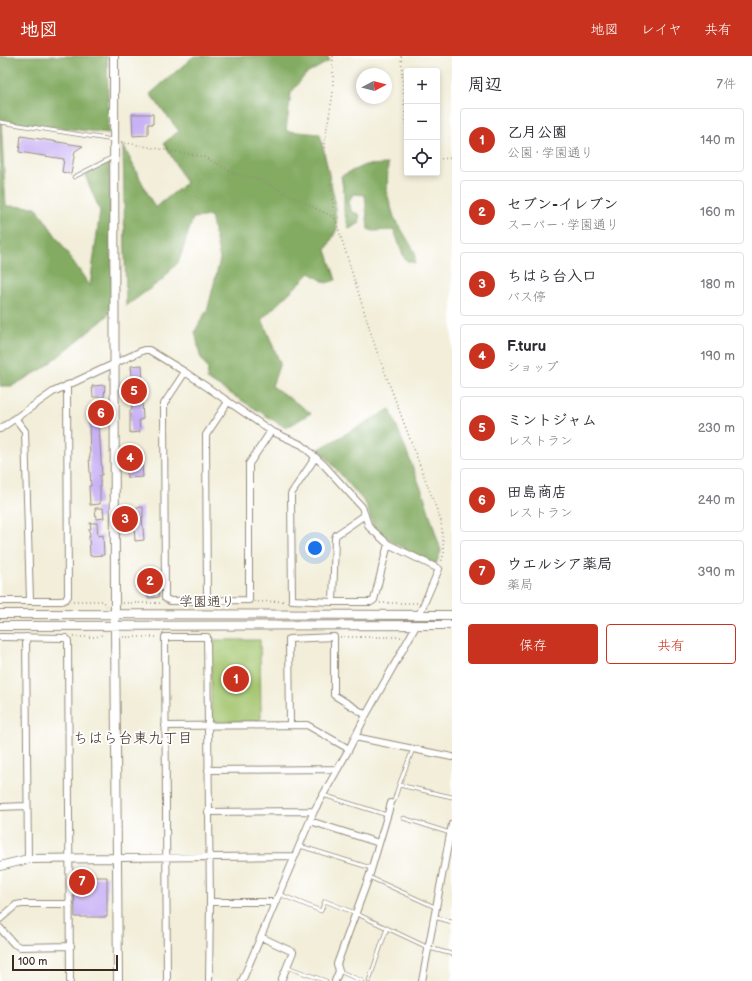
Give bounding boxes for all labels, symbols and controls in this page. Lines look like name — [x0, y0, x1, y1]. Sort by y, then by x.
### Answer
text: 地図 — [20, 19, 58, 42]
text: 地図 — [591, 21, 619, 38]
text: レイヤ — [641, 21, 682, 38]
text: 共有 — [704, 21, 732, 38]
north arrow — [356, 68, 392, 104]
map controls — [404, 68, 440, 176]
button: + — [404, 68, 440, 104]
text: 周辺 — [468, 75, 502, 95]
text: 7件 — [717, 76, 736, 92]
button: − — [404, 104, 440, 140]
text: 乙月公園 — [507, 123, 567, 142]
text: 1 — [479, 132, 485, 148]
text: 140 m — [700, 132, 735, 148]
button: locate — [404, 140, 440, 176]
text: 公園 · 学園通り — [507, 145, 593, 161]
text: セブン-イレブン — [507, 195, 618, 214]
text: 2 — [478, 204, 486, 220]
text: 160 m — [700, 204, 735, 220]
text: スーパー · 学園通り — [507, 217, 619, 233]
text: ちはら台入口 — [507, 267, 597, 286]
text: 3 — [478, 276, 486, 292]
text: 180 m — [700, 276, 735, 292]
text: バス停 — [507, 289, 546, 305]
text: F.turu — [507, 337, 546, 356]
text: 4 — [478, 348, 486, 364]
text: 190 m — [701, 348, 735, 364]
text: ショップ — [507, 359, 558, 375]
pin: 5 — [121, 376, 147, 406]
pin: 6 — [88, 398, 114, 428]
text: ミントジャム — [507, 411, 597, 430]
text: 5 — [478, 420, 486, 436]
text: 230 m — [698, 420, 735, 436]
text: レストラン — [507, 433, 573, 449]
pin: 4 — [117, 443, 143, 473]
text: 田島商店 — [507, 483, 567, 502]
text: 6 — [478, 492, 486, 508]
text: 240 m — [698, 492, 735, 508]
pin: 3 — [112, 504, 138, 534]
text: レストラン — [507, 505, 573, 521]
your location — [305, 538, 325, 558]
text: ウエルシア薬局 — [507, 555, 612, 574]
text: 7 — [478, 564, 486, 580]
text: 390 m — [698, 564, 735, 580]
pin: 2 — [137, 566, 163, 596]
text: 薬局 — [507, 577, 533, 593]
street label: 学園通り — [179, 593, 235, 610]
button: 保存 — [468, 624, 598, 664]
button: 共有 — [606, 624, 736, 664]
pin: 1 — [223, 664, 249, 694]
district label: ちはら台東九丁目 — [73, 729, 193, 748]
pin: 7 — [69, 867, 95, 897]
scale bar — [12, 953, 118, 972]
text: 100 m — [18, 955, 47, 968]

